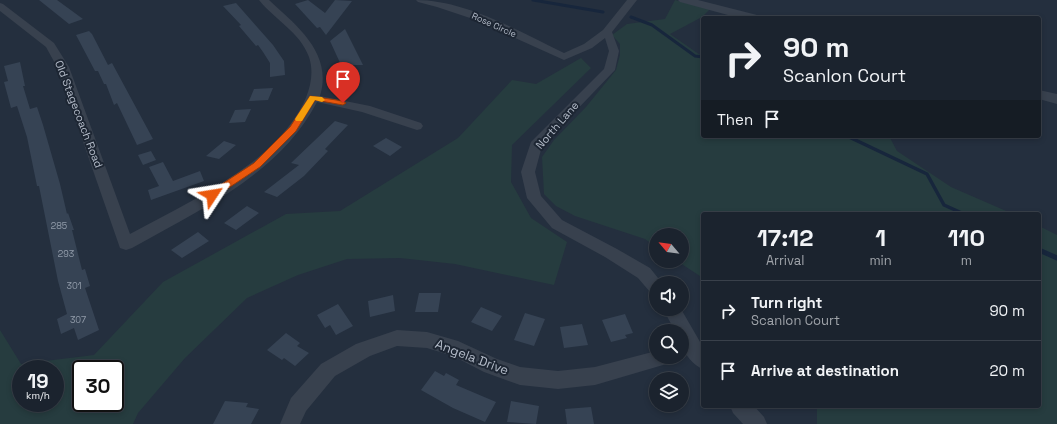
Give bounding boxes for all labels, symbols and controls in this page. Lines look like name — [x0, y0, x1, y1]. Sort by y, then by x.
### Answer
street label: Rose Circle — [470, 10, 518, 40]
text: 90 m — [783, 29, 849, 65]
icon: right — [717, 32, 769, 84]
street label: Old Stagecoach Road — [52, 58, 106, 170]
pin — [326, 62, 360, 103]
text: Scanlon Court — [783, 64, 906, 87]
icon: arrive — [332, 68, 354, 90]
street label: North Lane — [533, 98, 581, 152]
icon: arrive — [761, 108, 783, 130]
text: Then — [717, 110, 753, 129]
position arrow — [191, 174, 233, 216]
house number: 285 — [51, 220, 67, 232]
text: 17:12 — [757, 222, 813, 253]
text: 1 — [875, 222, 886, 253]
text: 110 — [948, 222, 985, 253]
north arrow — [649, 228, 689, 268]
map controls — [649, 228, 689, 412]
house number: 293 — [58, 248, 74, 260]
text: Arrival — [766, 252, 805, 269]
text: min — [869, 252, 892, 269]
text: m — [961, 252, 972, 269]
button: sound — [649, 276, 689, 316]
house number: 301 — [67, 280, 82, 292]
text: Turn right — [751, 293, 822, 312]
icon: right — [717, 300, 739, 322]
text: 90 m — [989, 301, 1025, 320]
text: Scanlon Court — [751, 312, 840, 329]
house number: 307 — [70, 314, 86, 326]
button: search — [649, 324, 689, 364]
street label: Angela Drive — [433, 335, 511, 379]
speed limit sign: 30 — [72, 360, 124, 412]
icon: arrive — [717, 360, 739, 382]
text: Arrive at destination — [751, 361, 899, 380]
text: 20 m — [990, 361, 1025, 380]
text: 19 — [27, 368, 49, 394]
button: layers — [649, 372, 689, 412]
text: km/h — [26, 389, 50, 402]

